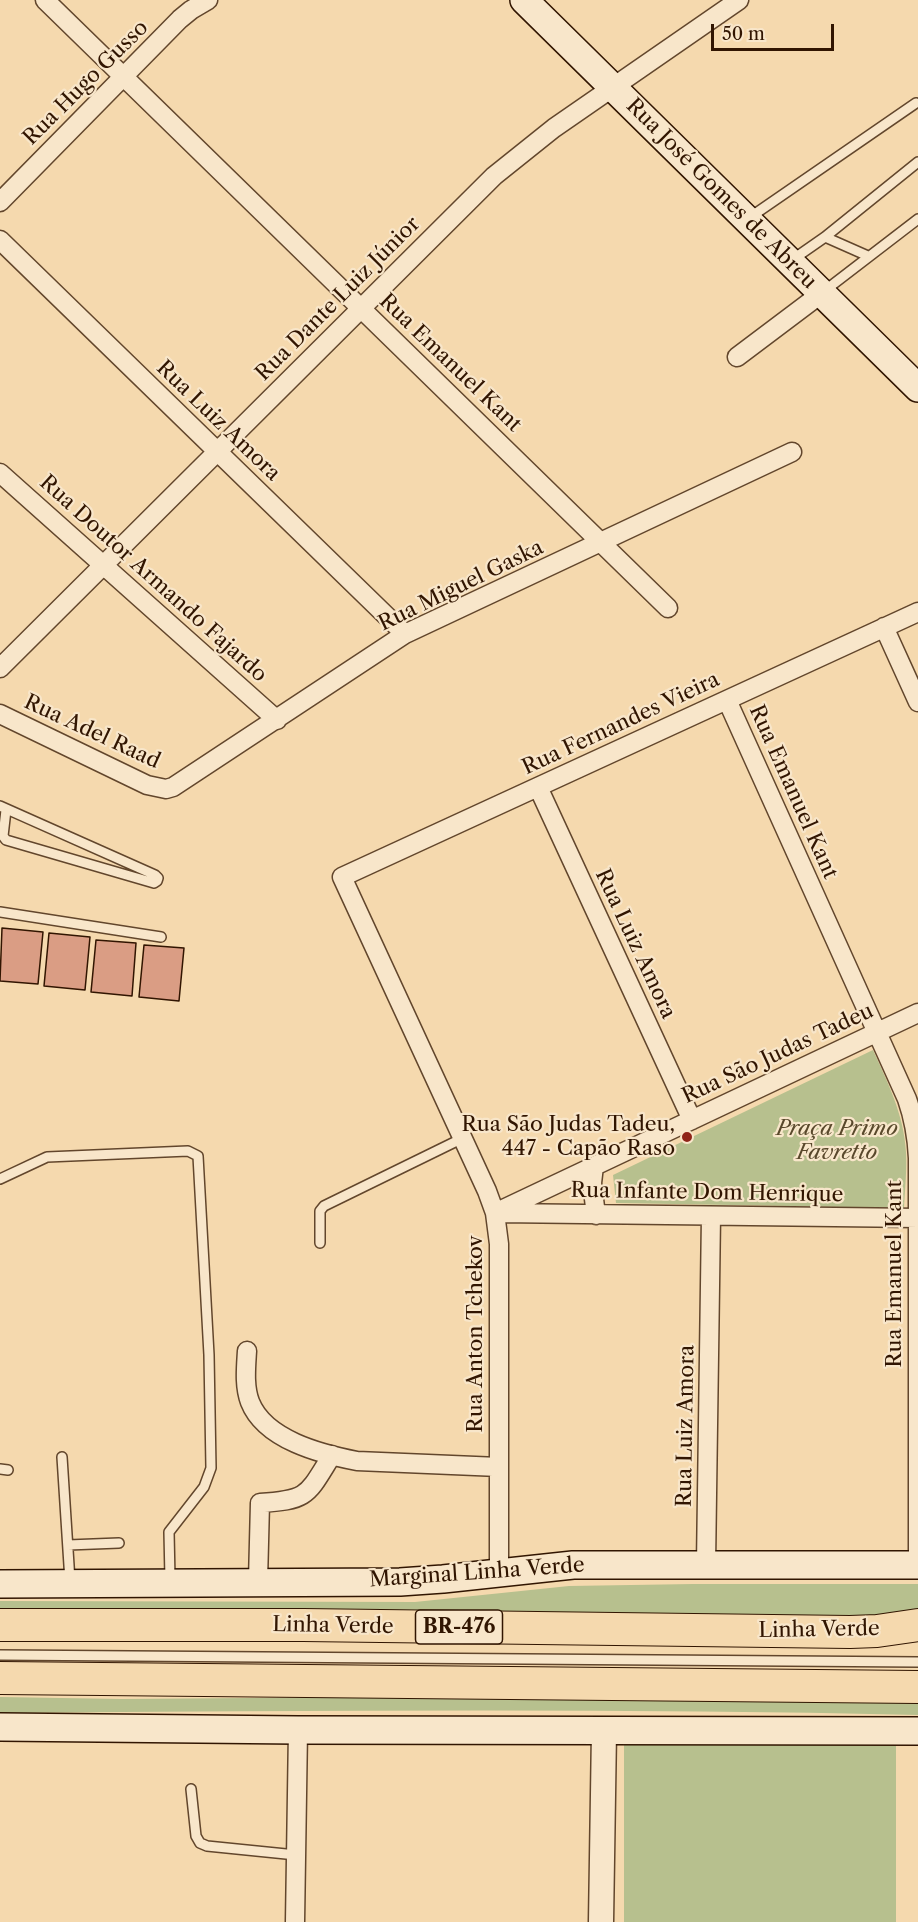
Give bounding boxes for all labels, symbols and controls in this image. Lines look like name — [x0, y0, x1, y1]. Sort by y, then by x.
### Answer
scale bar — [714, 12, 837, 50]
street label: Rua Hugo Gusso — [18, 15, 154, 151]
text: 50 m — [722, 23, 765, 45]
street label: Rua José Gomes de Abreu — [621, 94, 821, 294]
street label: Rua Dante Luiz Júnior — [251, 212, 425, 386]
street label: Rua Emanuel Kant — [374, 289, 526, 437]
street label: Rua Luiz Amora — [151, 356, 285, 486]
street label: Rua Doutor Armando Fajardo — [34, 470, 272, 688]
street label: Rua Miguel Gaska — [375, 535, 547, 637]
street label: Rua Fernandes Vieira — [518, 667, 724, 781]
street label: Rua Adel Raad — [20, 690, 164, 774]
street label: Rua Emanuel Kant — [743, 701, 843, 883]
street label: Rua Luiz Amora — [589, 865, 681, 1023]
street label: Rua São Judas Tadeu — [678, 999, 878, 1109]
place label: Rua São Judas Tadeu, 447 - Capão Raso — [461, 1112, 675, 1162]
park label: Praça Primo Favretto — [776, 1116, 898, 1166]
marker: Rua São Judas Tadeu, 447 - Capão Raso — [680, 1130, 694, 1144]
street label: Rua Infante Dom Henrique — [571, 1178, 843, 1208]
street label: Rua Emanuel Kant — [882, 1180, 908, 1368]
street label: Rua Anton Tchekov — [463, 1235, 489, 1433]
street label: Rua Luiz Amora — [672, 1345, 700, 1507]
street label: Marginal Linha Verde — [369, 1553, 585, 1593]
road number: BR-476 — [416, 1610, 502, 1644]
street label: Linha Verde — [272, 1612, 394, 1640]
street label: Linha Verde — [758, 1616, 880, 1644]

